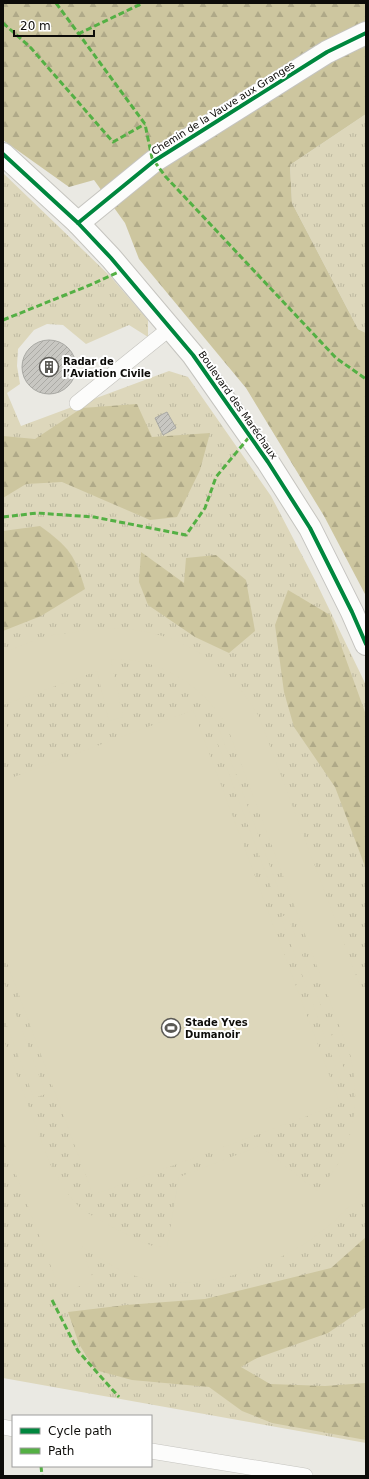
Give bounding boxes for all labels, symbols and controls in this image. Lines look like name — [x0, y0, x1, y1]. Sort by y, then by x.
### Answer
scale bar — [14, 12, 94, 38]
text: 20 m — [20, 19, 51, 33]
street label: Chemin de la Vauve aux Granges — [149, 59, 297, 157]
street label: Boulevard des Maréchaux — [196, 349, 280, 461]
building icon: Radar de l’Aviation Civile — [38, 356, 60, 378]
place label: Radar de l’Aviation Civile — [63, 356, 151, 379]
sports icon: Stade Yves Dumanoir — [160, 1017, 182, 1039]
place label: Stade Yves Dumanoir — [185, 1017, 248, 1040]
legend — [12, 1415, 152, 1467]
text: Cycle path — [48, 1424, 112, 1438]
text: Path — [48, 1444, 74, 1458]

